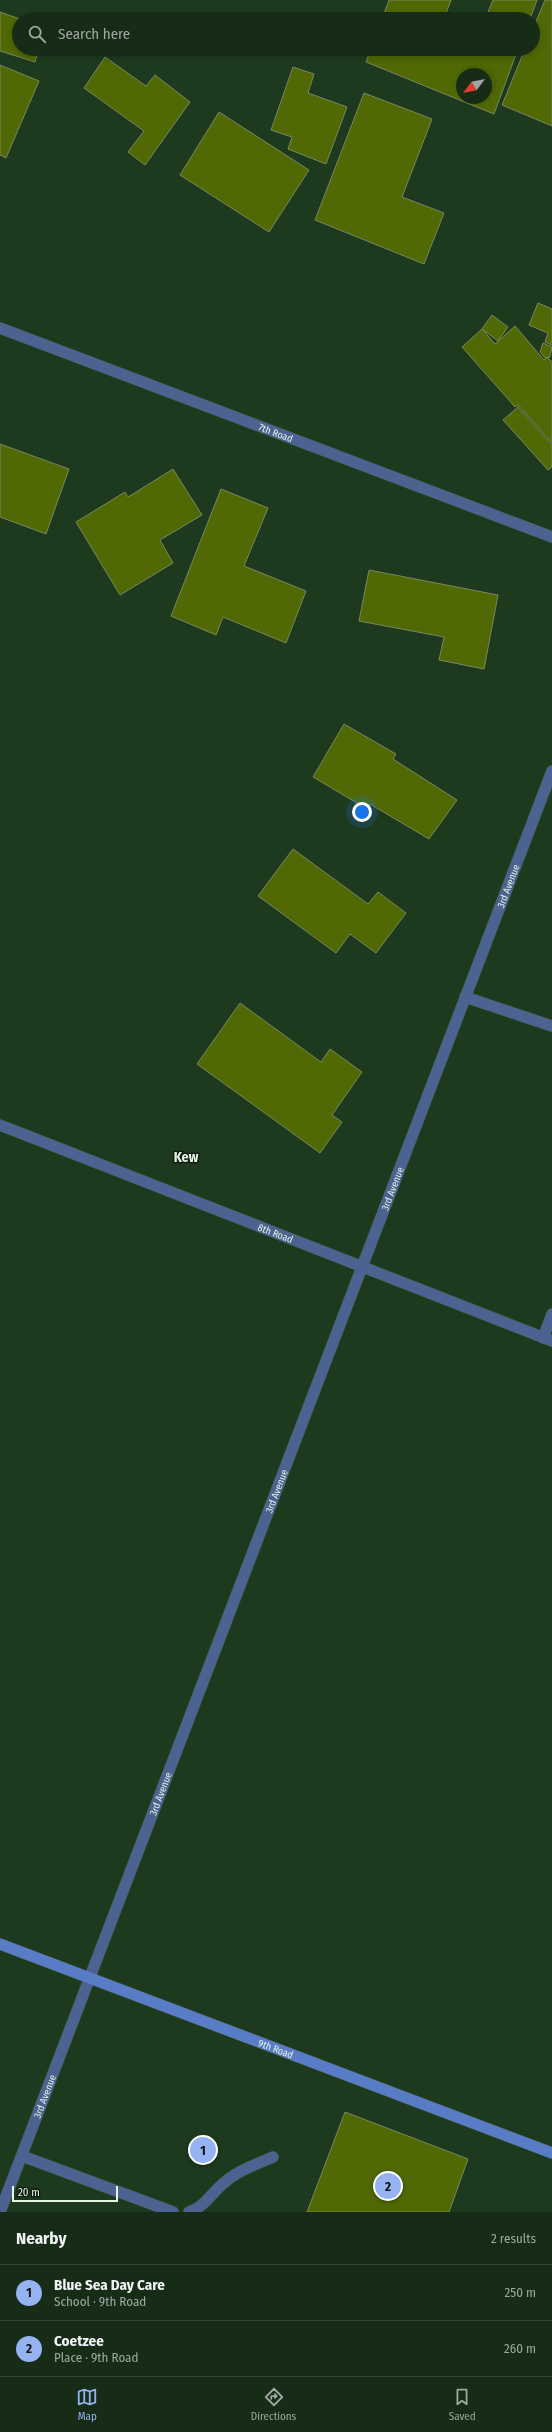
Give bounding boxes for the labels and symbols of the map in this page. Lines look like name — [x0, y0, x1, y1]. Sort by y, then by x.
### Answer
north arrow — [456, 68, 492, 104]
street label: 7th Road — [257, 421, 294, 445]
your location — [352, 802, 372, 822]
street label: 3rd Avenue — [495, 863, 523, 910]
district label: Kew — [174, 1149, 199, 1166]
street label: 3rd Avenue — [379, 1165, 407, 1212]
street label: 8th Road — [256, 1222, 295, 1246]
street label: 3rd Avenue — [263, 1468, 291, 1515]
street label: 3rd Avenue — [147, 1771, 175, 1817]
street label: 9th Road — [256, 2037, 295, 2061]
street label: 3rd Avenue — [32, 2073, 59, 2120]
pin: 1 — [190, 2135, 216, 2165]
pin: 2 — [375, 2171, 401, 2201]
scale bar — [12, 2184, 118, 2203]

